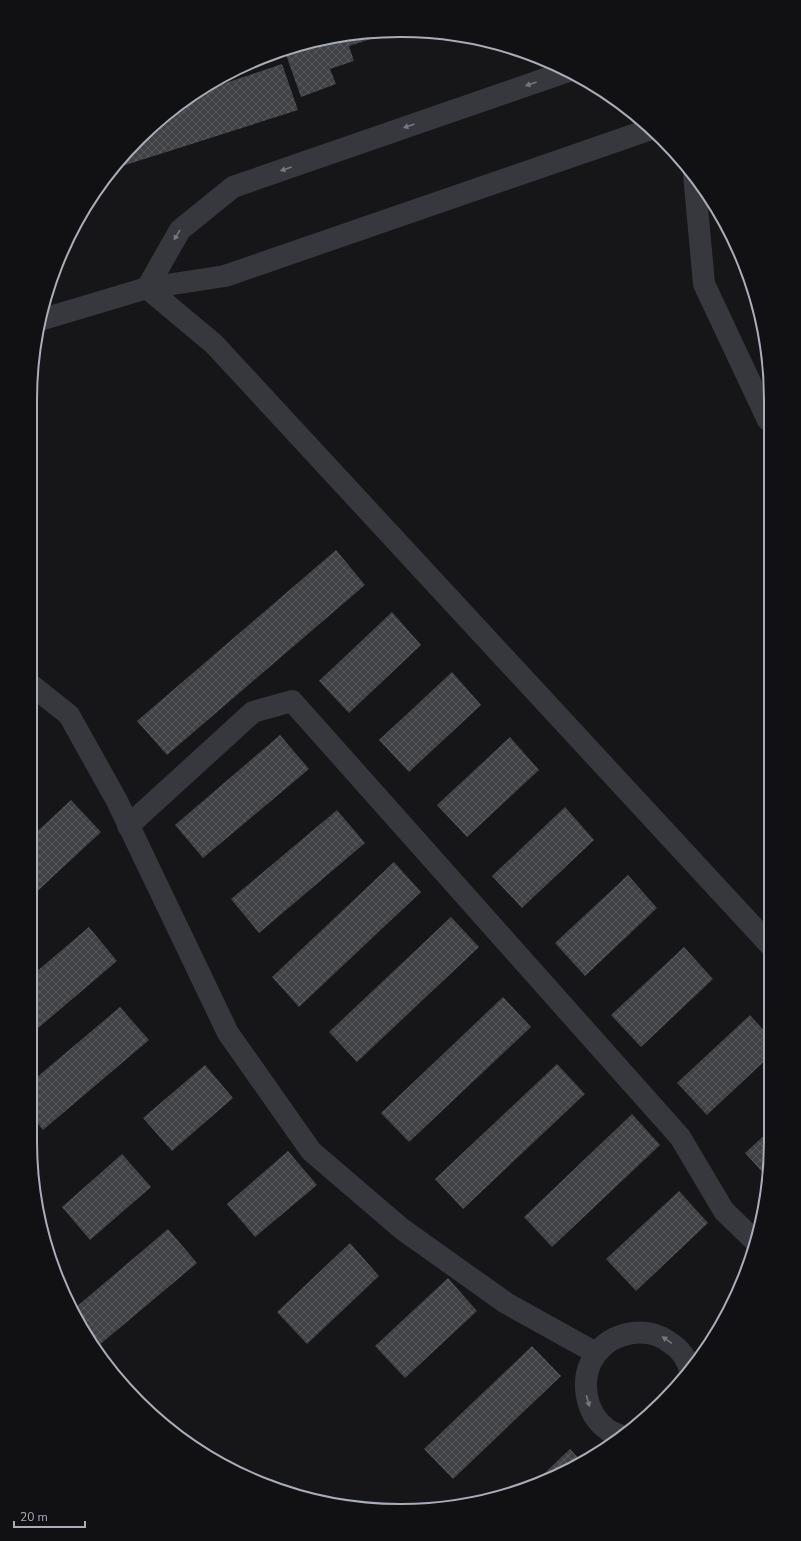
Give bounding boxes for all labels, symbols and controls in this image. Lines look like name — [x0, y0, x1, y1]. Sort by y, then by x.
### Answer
one-way arrow — [525, 81, 537, 87]
one-way arrow — [402, 123, 414, 129]
one-way arrow — [279, 166, 291, 172]
one-way arrow — [174, 229, 181, 241]
one-way arrow — [662, 1337, 673, 1344]
one-way arrow — [586, 1394, 592, 1407]
scale bar — [14, 1503, 85, 1529]
text: 20 m — [20, 1509, 48, 1525]

